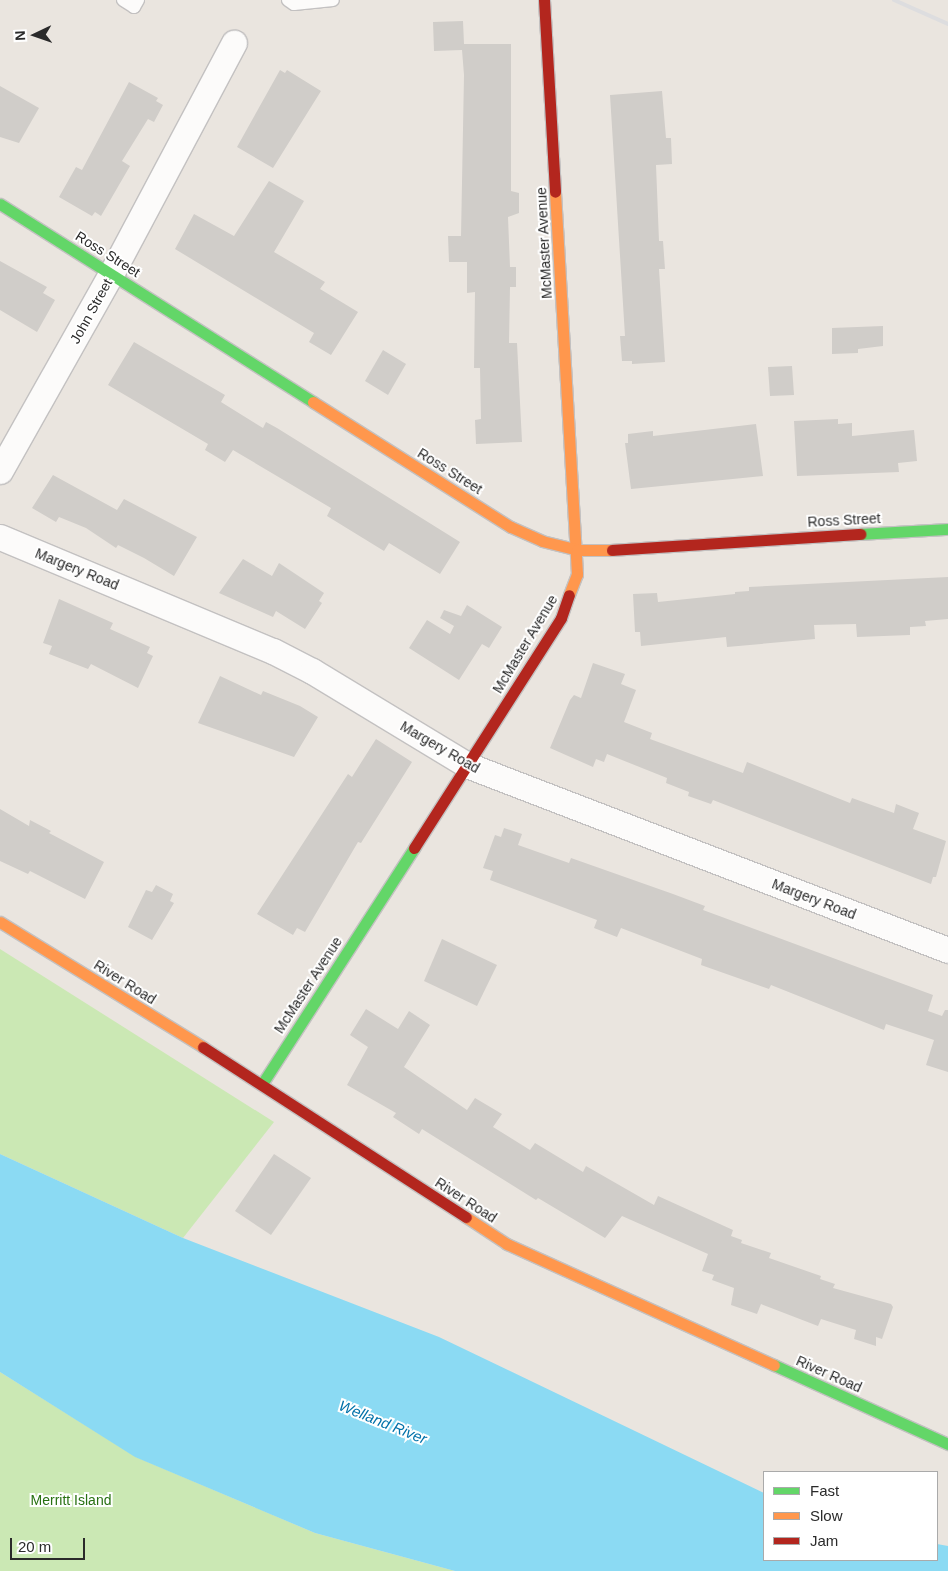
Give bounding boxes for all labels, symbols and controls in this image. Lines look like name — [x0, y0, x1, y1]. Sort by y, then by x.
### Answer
north arrow — [10, 10, 60, 60]
text: N — [12, 30, 28, 41]
street label: McMaster Avenue — [533, 186, 555, 300]
street label: Ross Street — [73, 227, 143, 281]
street label: John Street — [66, 276, 116, 346]
street label: Ross Street — [415, 444, 485, 498]
street label: Ross Street — [807, 510, 881, 530]
street label: Margery Road — [33, 545, 121, 593]
street label: McMaster Avenue — [489, 591, 561, 697]
street label: Margery Road — [397, 718, 483, 776]
street label: Margery Road — [770, 875, 858, 923]
street label: McMaster Avenue — [270, 933, 346, 1037]
street label: River Road — [91, 956, 159, 1008]
street label: River Road — [432, 1174, 500, 1226]
street label: River Road — [794, 1352, 864, 1396]
water label: Welland River — [336, 1396, 430, 1448]
legend — [763, 1471, 938, 1561]
text: Fast — [810, 1482, 839, 1499]
park label: Merritt Island — [31, 1492, 111, 1508]
text: Slow — [810, 1507, 843, 1524]
scale bar — [12, 1528, 88, 1560]
text: Jam — [810, 1532, 838, 1549]
text: 20 m — [18, 1538, 51, 1555]

